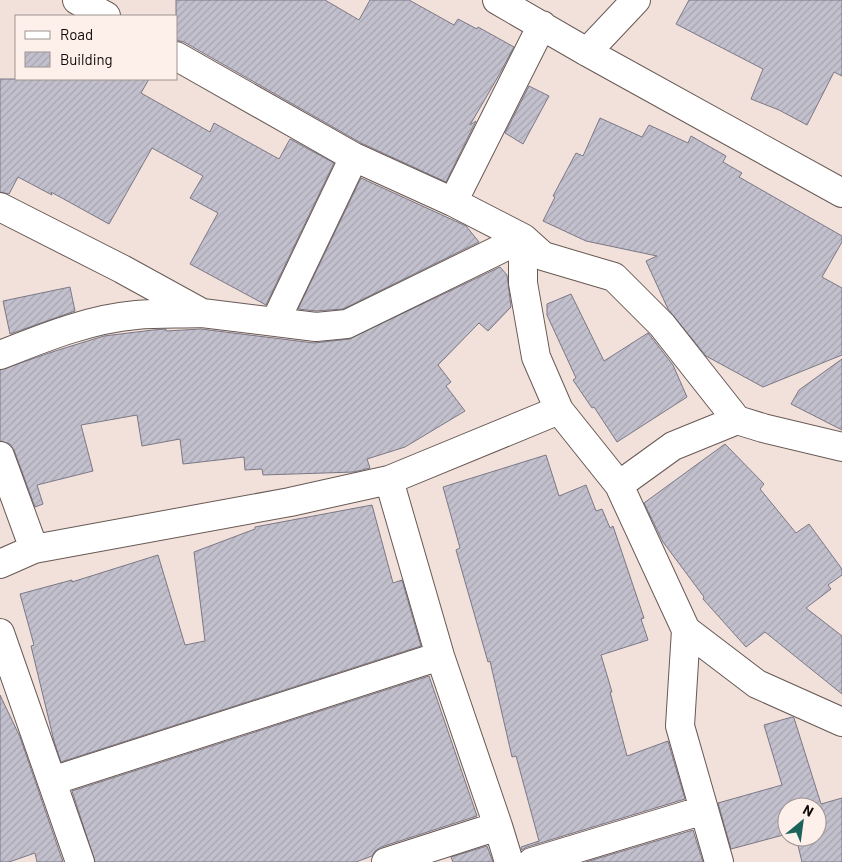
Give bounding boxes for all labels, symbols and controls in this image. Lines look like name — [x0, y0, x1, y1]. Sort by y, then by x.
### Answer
legend — [15, 15, 178, 80]
text: Road — [60, 25, 93, 43]
text: Building — [60, 50, 113, 68]
north arrow — [777, 797, 827, 847]
text: N — [800, 801, 817, 820]

